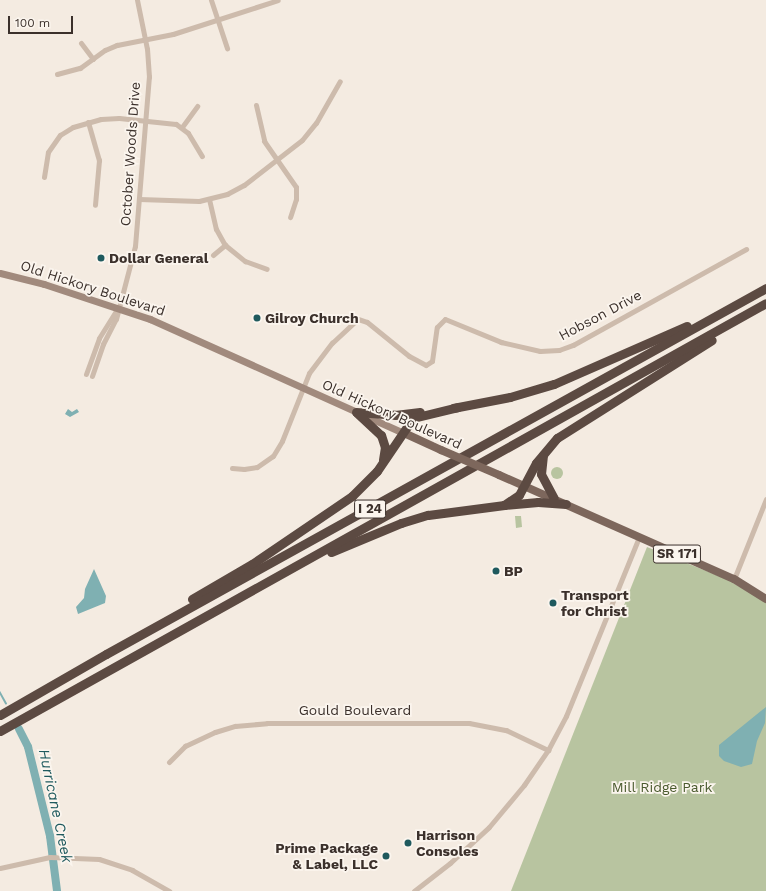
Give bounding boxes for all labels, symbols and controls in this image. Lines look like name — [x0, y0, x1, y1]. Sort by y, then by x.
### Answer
scale bar — [10, 8, 75, 34]
text: 100 m — [15, 16, 50, 30]
street label: October Woods Drive — [117, 81, 143, 227]
place label: Dollar General — [109, 250, 208, 266]
marker: Dollar General — [96, 253, 106, 263]
street label: Old Hickory Boulevard — [18, 257, 168, 319]
street label: Hobson Drive — [556, 286, 644, 344]
place label: Gilroy Church — [265, 310, 359, 326]
marker: Gilroy Church — [252, 313, 262, 323]
street label: Old Hickory Boulevard — [319, 376, 465, 452]
road number: I 24 — [354, 498, 386, 520]
road number: SR 171 — [652, 543, 702, 565]
place label: BP — [504, 563, 523, 579]
marker: BP — [491, 566, 501, 576]
place label: Transport for Christ — [561, 587, 629, 620]
marker: Transport for Christ — [548, 598, 558, 608]
street label: Gould Boulevard — [299, 702, 411, 718]
water label: Hurricane Creek — [34, 747, 76, 865]
park label: Mill Ridge Park — [611, 779, 713, 795]
place label: Harrison Consoles — [416, 827, 479, 860]
marker: Harrison Consoles — [403, 838, 413, 848]
place label: Prime Package & Label, LLC — [275, 840, 378, 872]
marker: Prime Package & Label, LLC — [381, 851, 391, 861]

